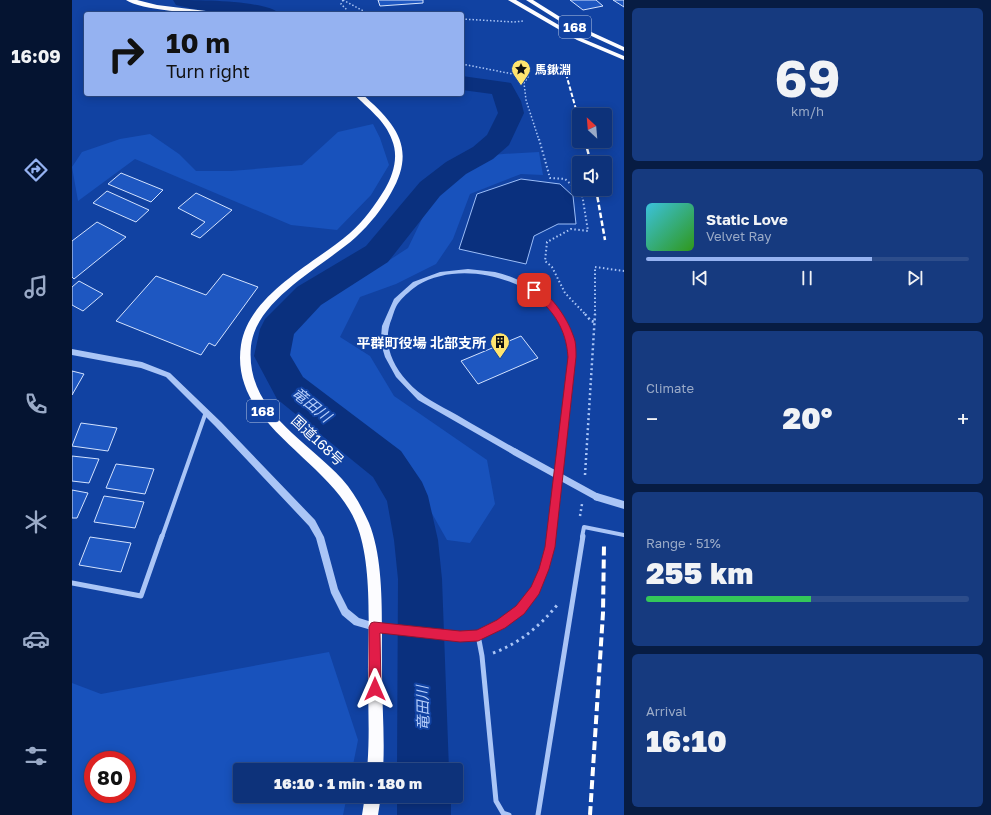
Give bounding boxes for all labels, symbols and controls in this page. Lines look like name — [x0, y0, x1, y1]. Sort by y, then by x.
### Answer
road number: 168 — [559, 16, 591, 38]
text: 10 m — [166, 26, 230, 59]
icon: right — [100, 28, 152, 80]
text: 16:09 — [11, 45, 61, 67]
text: 69 — [774, 46, 841, 108]
place icon: 馬鍬淵 — [510, 58, 532, 86]
text: Turn right — [166, 60, 250, 82]
place label: 馬鍬淵 — [535, 62, 571, 77]
text: km/h — [791, 103, 824, 119]
north arrow — [572, 108, 612, 148]
map controls — [572, 108, 612, 196]
icon: directions — [22, 156, 50, 184]
button: sound — [572, 156, 612, 196]
text: Static Love — [706, 210, 788, 228]
text: Velvet Ray — [706, 228, 771, 244]
icon: previous — [689, 267, 711, 289]
icon: pause — [796, 267, 818, 289]
icon: next — [904, 267, 926, 289]
icon: music — [22, 273, 50, 301]
pin — [517, 273, 551, 307]
icon: arrive — [523, 279, 545, 301]
building icon: 平群町役場 北部支所 — [489, 331, 511, 359]
place label: 平群町役場 北部支所 — [357, 334, 486, 351]
text: Climate — [646, 380, 694, 396]
water label: 竜田川 — [289, 383, 337, 426]
icon: phone — [22, 390, 50, 418]
road number: 168 — [247, 400, 279, 422]
text: 20° — [782, 400, 833, 436]
text: − — [646, 405, 658, 432]
text: + — [957, 405, 969, 432]
street label: 国道168号 — [288, 411, 348, 469]
icon: climate — [22, 508, 50, 536]
text: Range · 51% — [646, 535, 721, 551]
text: 255 km — [646, 555, 753, 591]
icon: car — [22, 625, 50, 653]
position arrow — [354, 668, 396, 710]
water label: 竜田川 — [413, 683, 431, 731]
text: Arrival — [646, 703, 687, 719]
text: 16:10 — [646, 723, 727, 759]
icon: filters — [22, 742, 50, 770]
speed limit sign: 80 — [84, 751, 136, 803]
text: 16:10 · 1 min · 180 m — [274, 774, 422, 792]

